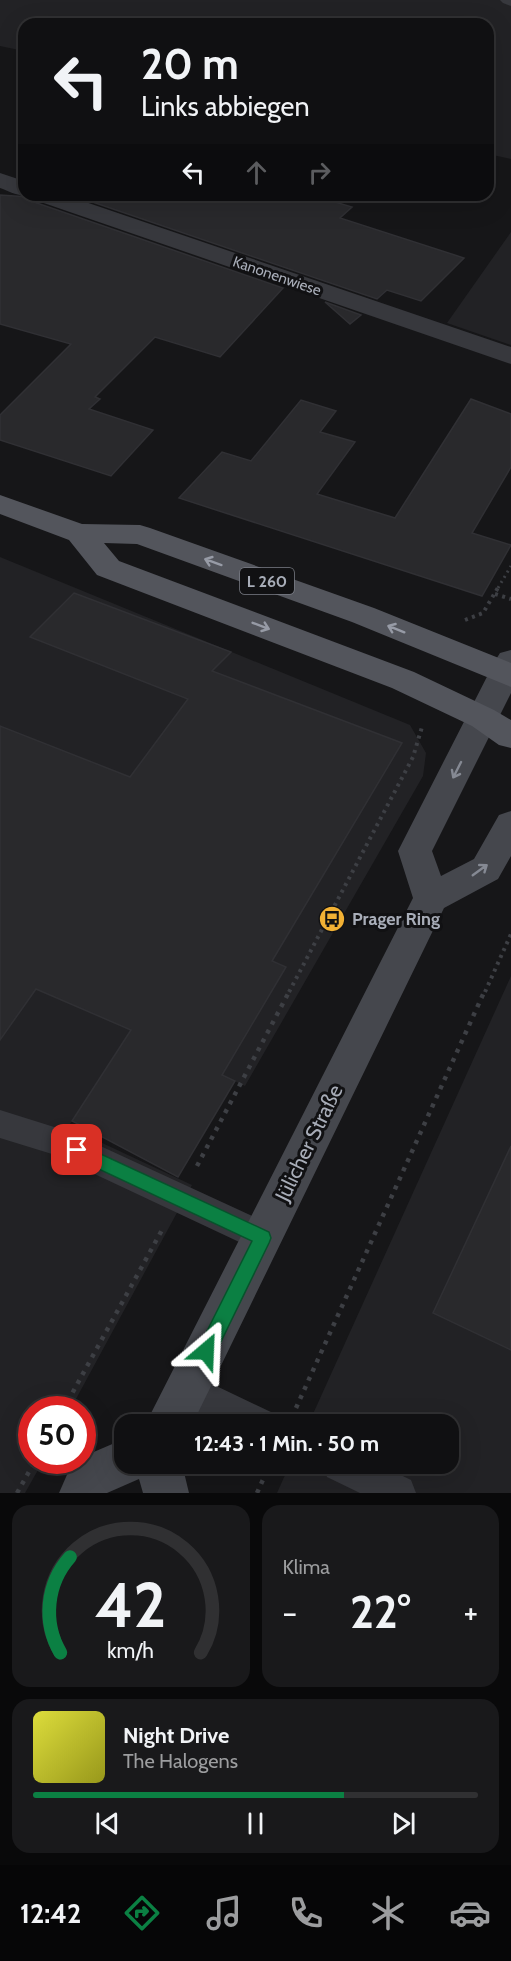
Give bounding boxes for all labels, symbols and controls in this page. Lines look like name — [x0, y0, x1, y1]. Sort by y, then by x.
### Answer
text: 20 m — [141, 38, 239, 90]
icon: left — [42, 42, 120, 120]
text: Links abbiegen — [141, 90, 310, 123]
icon: left — [177, 156, 210, 189]
icon: ahead — [240, 156, 273, 189]
icon: right — [303, 156, 336, 189]
street label: Kanonenwiese — [230, 252, 324, 300]
one-way arrow — [205, 555, 223, 566]
road number: L 260 — [240, 568, 294, 594]
one-way arrow — [251, 622, 270, 633]
one-way arrow — [388, 623, 406, 634]
one-way arrow — [451, 761, 462, 779]
one-way arrow — [472, 864, 488, 877]
bus stop icon: Prager Ring — [317, 904, 347, 934]
place label: Prager Ring — [352, 908, 440, 930]
street label: Jülicher Straße — [269, 1080, 348, 1206]
pin — [51, 1124, 102, 1175]
icon: arrive — [60, 1133, 93, 1166]
position arrow — [174, 1319, 238, 1383]
speed limit sign: 50 — [18, 1396, 96, 1474]
text: 12:43 · 1 Min. · 50 m — [194, 1430, 379, 1457]
text: Klima — [283, 1555, 330, 1579]
text: 42 — [95, 1567, 167, 1643]
text: 22° — [350, 1585, 411, 1639]
text: − — [283, 1592, 297, 1632]
text: + — [463, 1592, 478, 1632]
text: km/h — [107, 1637, 154, 1663]
text: Night Drive — [123, 1722, 229, 1749]
text: The Halogens — [123, 1749, 238, 1773]
icon: previous — [91, 1807, 124, 1840]
icon: pause — [239, 1807, 272, 1840]
icon: next — [387, 1807, 420, 1840]
icon: directions — [121, 1892, 163, 1934]
icon: music — [203, 1892, 245, 1934]
icon: phone — [285, 1892, 327, 1934]
icon: climate — [367, 1892, 409, 1934]
icon: car — [449, 1892, 491, 1934]
text: 12:42 — [20, 1897, 81, 1930]

